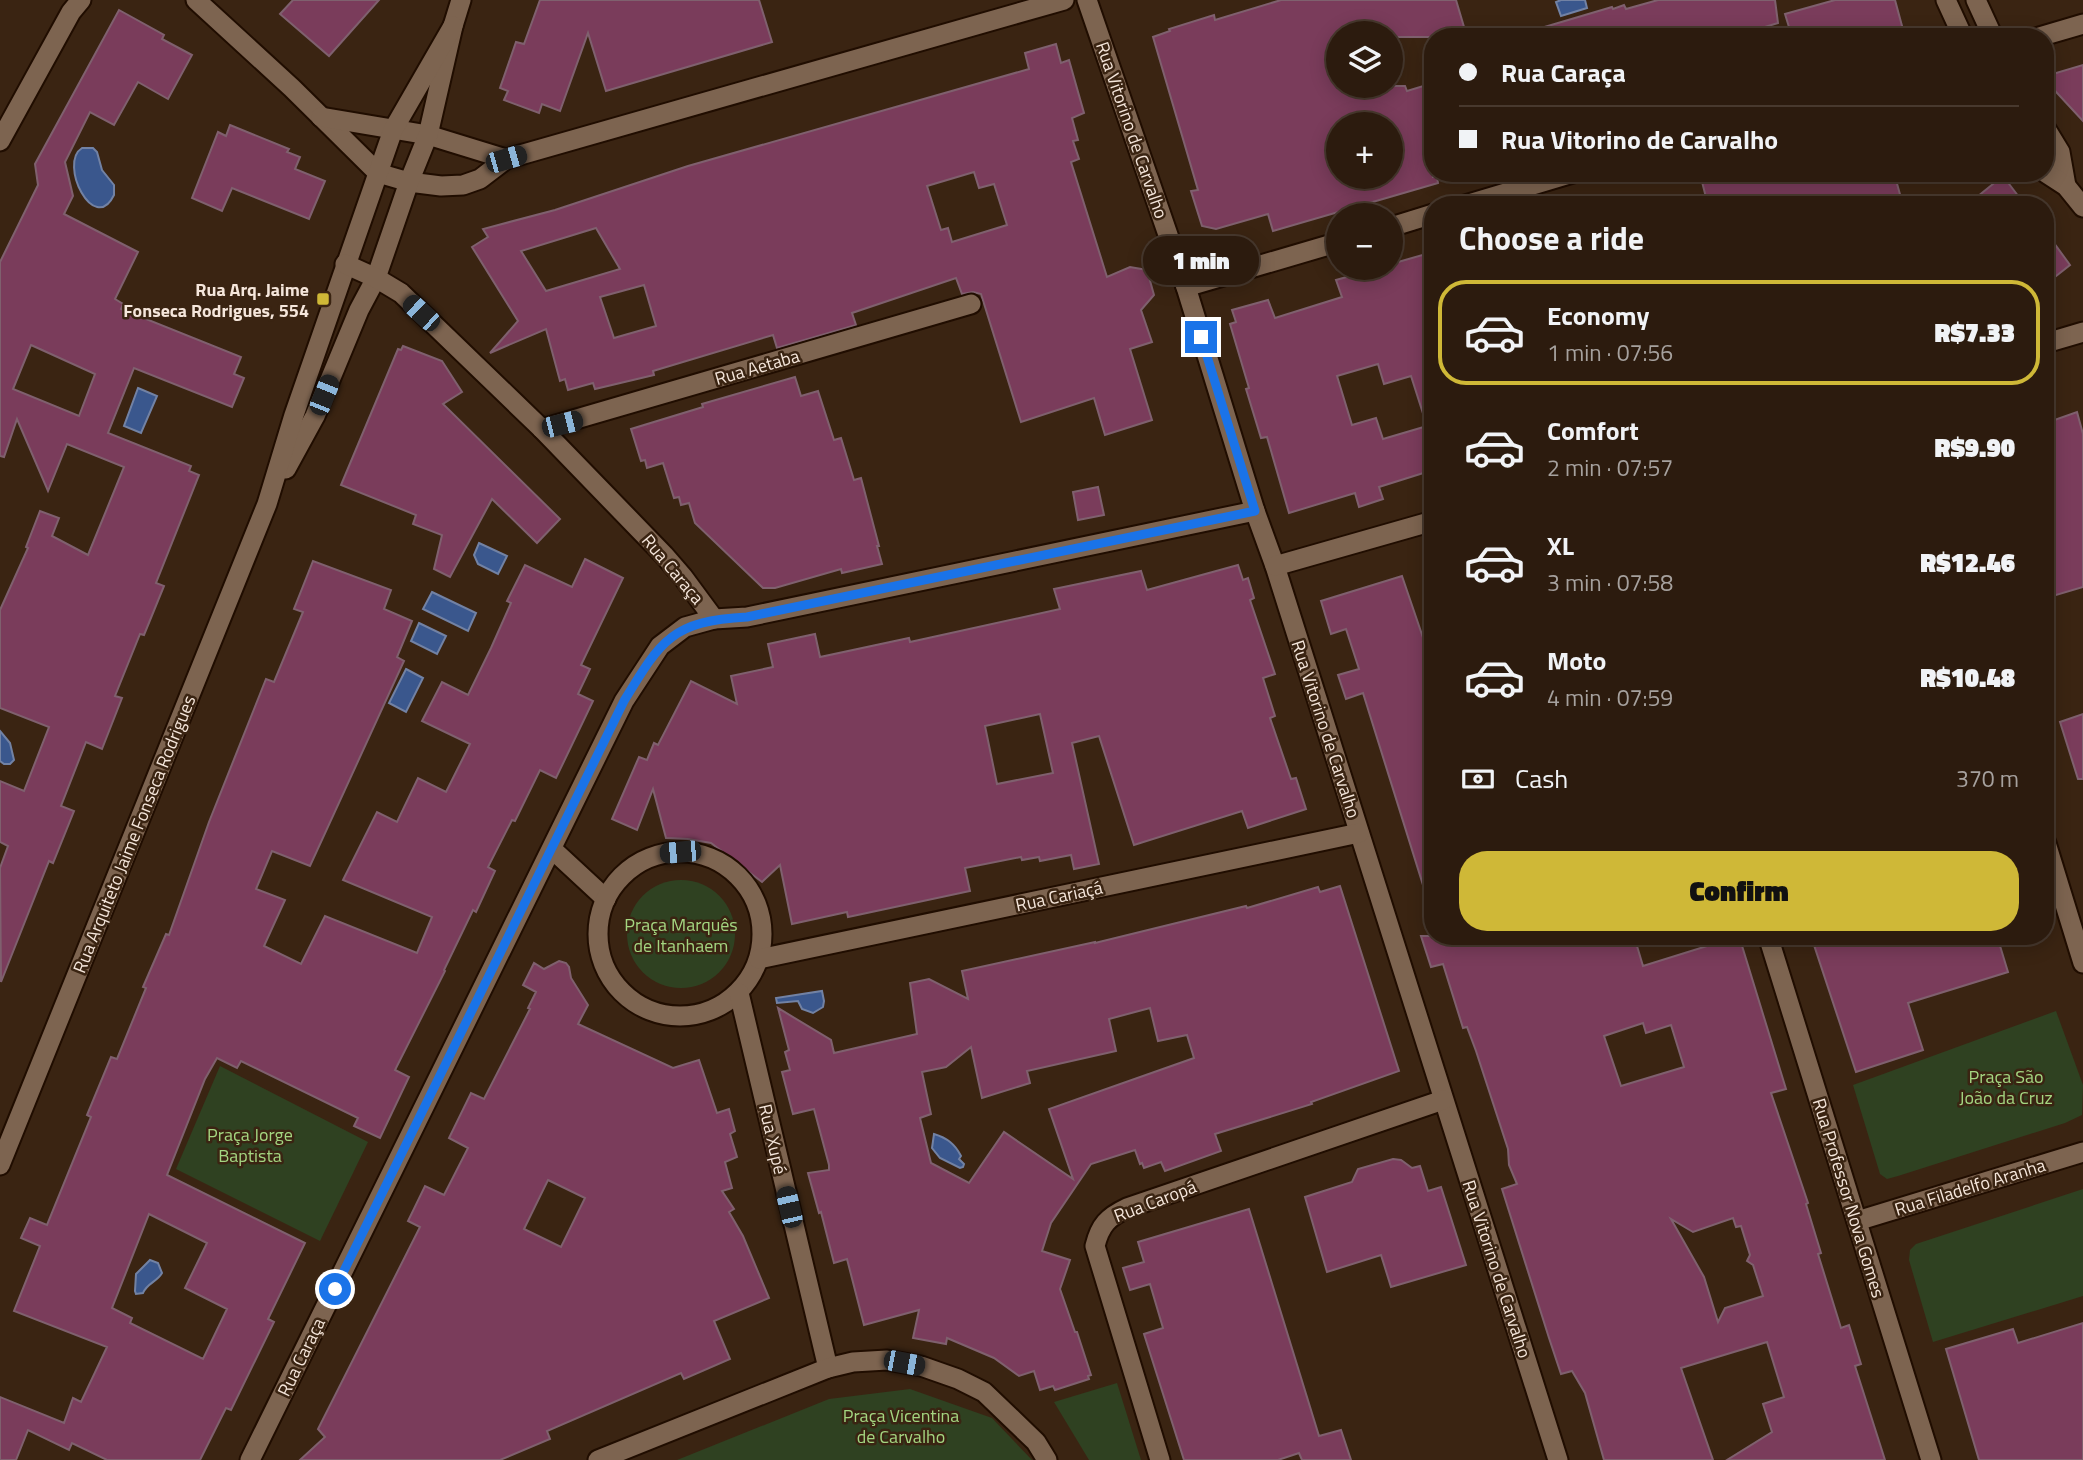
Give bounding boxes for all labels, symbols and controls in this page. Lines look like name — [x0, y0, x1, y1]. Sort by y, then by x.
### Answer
map controls — [1326, 21, 1403, 280]
button: layers — [1326, 21, 1403, 98]
street label: Rua Vitorino de Carvalho — [1089, 38, 1175, 222]
text: Rua Caraça — [1501, 53, 1626, 92]
button: + — [1326, 112, 1403, 189]
text: Rua Vitorino de Carvalho — [1501, 120, 1778, 159]
car — [483, 143, 530, 175]
button: − — [1326, 203, 1403, 280]
text: Choose a ride — [1459, 214, 1644, 262]
callout: 1 min — [1143, 236, 1259, 284]
text: 1 min — [1172, 243, 1230, 278]
place label: Rua Arq. Jaime Fonseca Rodrigues, 554 — [123, 276, 309, 324]
marker: Rua Arq. Jaime Fonseca Rodrigues, 554 — [315, 291, 331, 307]
car — [399, 291, 444, 335]
text: Economy — [1547, 296, 1649, 335]
icon: car — [1463, 301, 1526, 364]
text: R$7.33 — [1934, 313, 2015, 352]
route end — [1185, 321, 1217, 353]
text: 1 min · 07:56 — [1547, 335, 1673, 370]
street label: Rua Aetaba — [711, 342, 803, 392]
car — [307, 372, 342, 418]
car — [540, 409, 585, 439]
text: Comfort — [1547, 411, 1639, 450]
icon: car — [1463, 416, 1526, 479]
text: R$9.90 — [1934, 428, 2015, 467]
text: 2 min · 07:57 — [1547, 450, 1673, 485]
text: XL — [1547, 526, 1574, 565]
street label: Rua Caraça — [636, 528, 710, 610]
icon: car — [1463, 531, 1526, 594]
text: R$12.46 — [1920, 543, 2015, 582]
text: 3 min · 07:58 — [1547, 565, 1673, 600]
street label: Rua Vitorino de Carvalho — [1284, 637, 1368, 821]
text: Moto — [1547, 641, 1606, 680]
icon: car — [1463, 646, 1526, 709]
text: R$10.48 — [1920, 658, 2015, 697]
text: 4 min · 07:59 — [1547, 680, 1673, 715]
street label: Rua Arquiteto Jaime Fonseca Rodrigues — [66, 691, 202, 977]
text: Cash — [1515, 759, 1568, 798]
icon: cash — [1459, 760, 1497, 798]
text: 370 m — [1956, 761, 2019, 796]
car — [659, 840, 702, 864]
button: Confirm — [1459, 851, 2019, 931]
street label: Rua Cariaçá — [1013, 874, 1105, 918]
park label: Praça Marquês de Itanhaem — [624, 911, 738, 959]
park label: Praça São João da Cruz — [1959, 1063, 2053, 1111]
street label: Rua Professor Nova Gomes — [1806, 1095, 1892, 1301]
street label: Rua Xupé — [752, 1101, 794, 1177]
park label: Praça Jorge Baptista — [207, 1121, 293, 1169]
street label: Rua Filadelfo Aranha — [1891, 1151, 2049, 1223]
street label: Rua Caropá — [1110, 1173, 1200, 1229]
street label: Rua Vitorino de Carvalho — [1455, 1177, 1539, 1361]
car — [775, 1184, 804, 1230]
route start — [319, 1273, 351, 1305]
street label: Rua Caraça — [270, 1313, 332, 1401]
car — [882, 1349, 927, 1377]
park label: Praça Vicentina de Carvalho — [843, 1402, 959, 1450]

